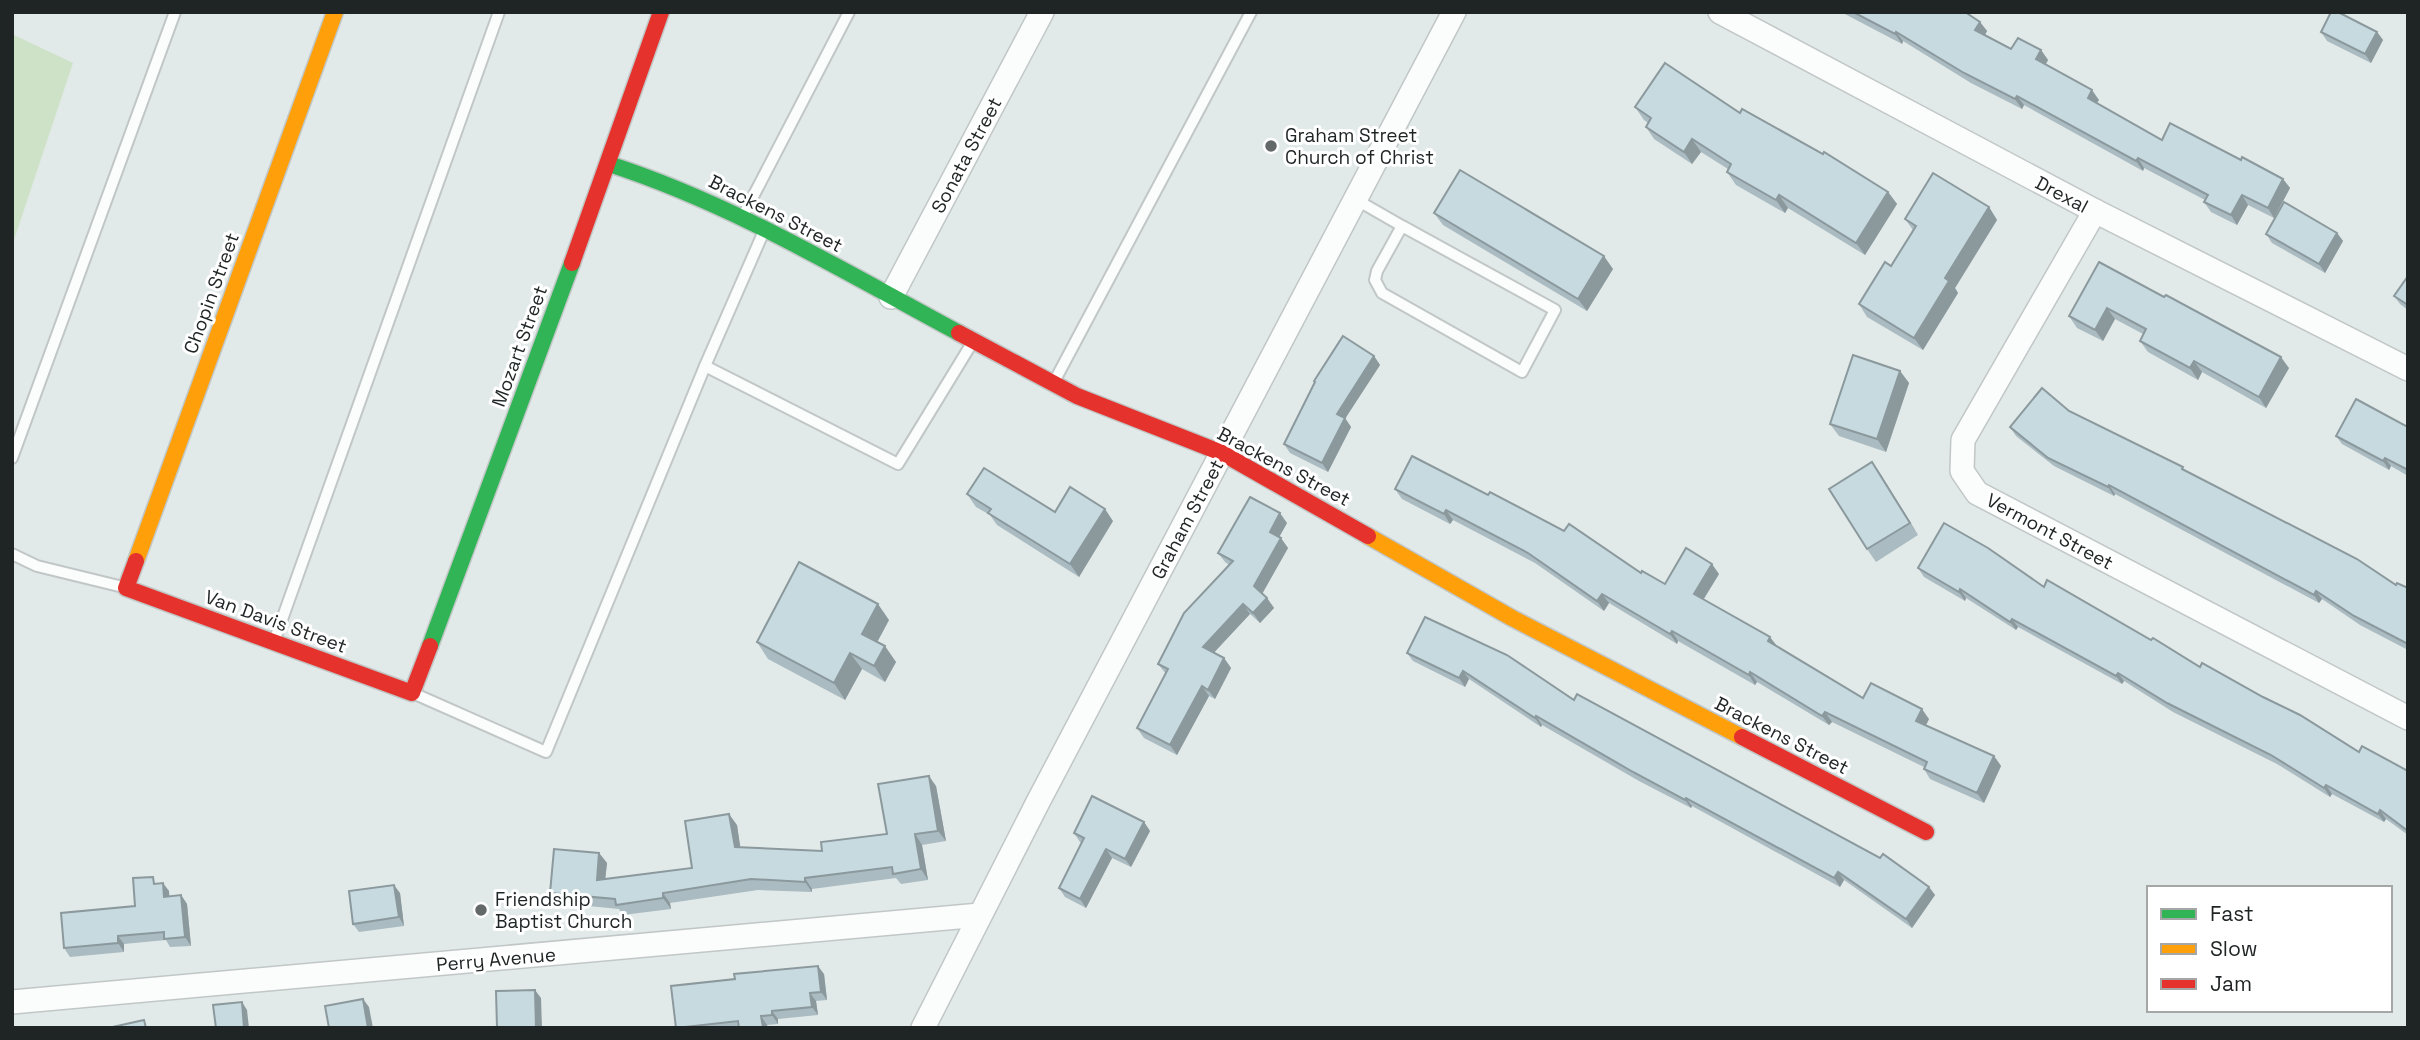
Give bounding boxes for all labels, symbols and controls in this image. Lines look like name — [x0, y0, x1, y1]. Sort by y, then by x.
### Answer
street label: Sonata Street — [925, 93, 1008, 218]
place label: Graham Street Church of Christ — [1285, 123, 1434, 170]
marker: Graham Street Church of Christ — [1263, 138, 1279, 154]
street label: Brackens Street — [705, 169, 847, 258]
street label: Drexal — [2031, 170, 2093, 219]
street label: Chopin Street — [178, 229, 245, 357]
street label: Mozart Street — [486, 282, 553, 410]
street label: Brackens Street — [1213, 421, 1355, 512]
street label: Graham Street — [1145, 455, 1230, 583]
street label: Vermont Street — [1982, 487, 2118, 575]
street label: Van Davis Street — [201, 584, 350, 659]
street label: Brackens Street — [1711, 691, 1853, 780]
legend — [2147, 886, 2392, 1012]
place label: Friendship Baptist Church — [495, 887, 632, 934]
text: Fast — [2210, 900, 2254, 927]
marker: Friendship Baptist Church — [473, 902, 489, 918]
text: Slow — [2210, 935, 2258, 962]
street label: Perry Avenue — [435, 942, 557, 977]
text: Jam — [2210, 970, 2252, 997]

